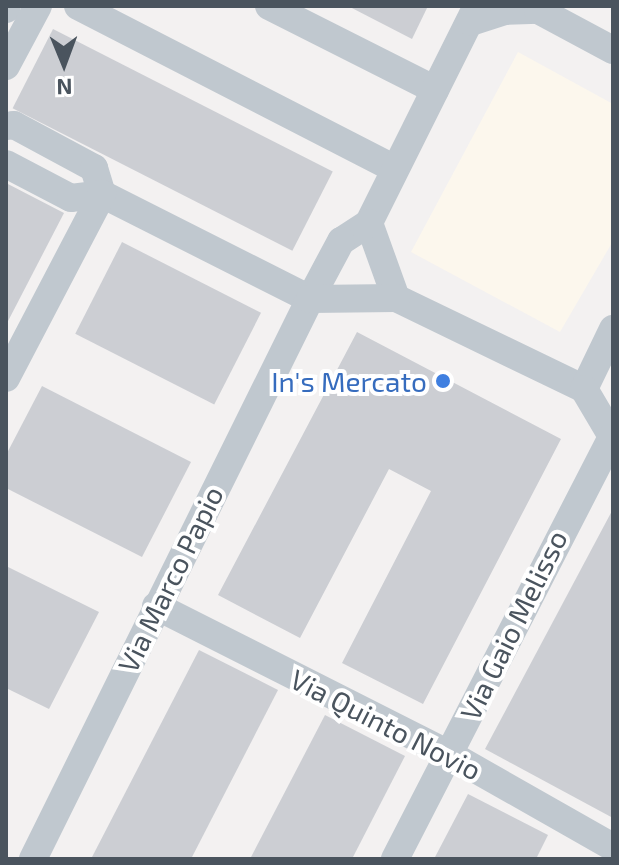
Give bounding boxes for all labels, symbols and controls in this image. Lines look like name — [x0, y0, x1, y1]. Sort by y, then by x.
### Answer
north arrow — [24, 24, 104, 104]
text: N — [56, 75, 73, 101]
place label: In's Mercato — [271, 364, 427, 398]
marker: In's Mercato — [434, 372, 452, 390]
street label: Via Marco Papio — [110, 480, 230, 678]
street label: Via Gaio Melisso — [453, 525, 573, 725]
street label: Via Quinto Novio — [285, 661, 487, 787]

